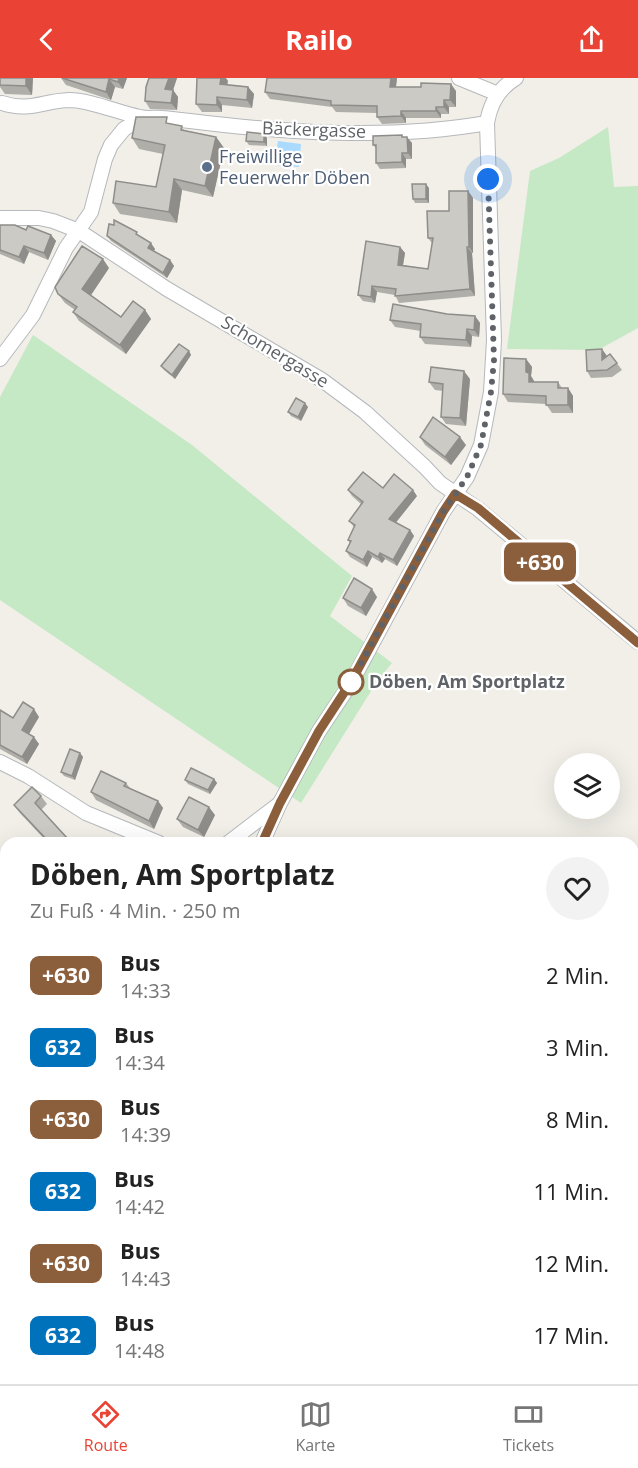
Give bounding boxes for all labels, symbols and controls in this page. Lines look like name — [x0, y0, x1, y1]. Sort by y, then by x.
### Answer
text: Railo — [285, 21, 353, 58]
icon: back — [30, 23, 63, 56]
icon: share — [575, 23, 608, 56]
street label: Bäckergasse — [262, 115, 367, 143]
place label: Freiwillige Feuerwehr Döben — [219, 144, 370, 189]
marker: Freiwillige Feuerwehr Döben — [200, 160, 214, 174]
your location — [473, 164, 503, 194]
street label: Schomergasse — [217, 310, 334, 393]
line badge: +630 — [498, 542, 582, 582]
text: +630 — [516, 548, 564, 576]
marker: Döben, Am Sportplatz — [338, 669, 364, 695]
place label: Döben, Am Sportplatz — [369, 669, 565, 693]
map controls — [554, 753, 620, 819]
button: layers — [554, 753, 620, 819]
text: Döben, Am Sportplatz — [30, 855, 334, 893]
button: heart — [546, 857, 609, 920]
text: Zu Fuß · 4 Min. · 250 m — [30, 897, 240, 924]
text: Bus — [120, 947, 160, 977]
text: 2 Min. — [546, 960, 609, 990]
text: +630 — [42, 961, 90, 989]
text: 14:33 — [120, 977, 171, 1004]
text: Bus — [114, 1019, 154, 1049]
text: 3 Min. — [546, 1032, 609, 1062]
text: 632 — [45, 1033, 81, 1061]
text: 14:34 — [114, 1049, 165, 1076]
text: Bus — [120, 1091, 160, 1121]
text: 8 Min. — [546, 1104, 609, 1134]
text: +630 — [42, 1105, 90, 1133]
text: 14:39 — [120, 1121, 171, 1148]
text: Bus — [114, 1163, 154, 1193]
text: 11 Min. — [534, 1176, 609, 1206]
text: 632 — [45, 1177, 81, 1205]
text: 14:42 — [114, 1193, 165, 1220]
text: Bus — [120, 1235, 160, 1265]
text: 12 Min. — [534, 1248, 609, 1278]
text: +630 — [42, 1249, 90, 1277]
text: 14:43 — [120, 1265, 171, 1292]
text: Bus — [114, 1307, 154, 1337]
text: 17 Min. — [534, 1320, 609, 1350]
text: 632 — [45, 1321, 81, 1349]
text: 14:48 — [114, 1337, 165, 1364]
tab: Route — [84, 1398, 128, 1456]
tab: Karte — [295, 1398, 335, 1456]
tab: Tickets — [503, 1398, 554, 1456]

